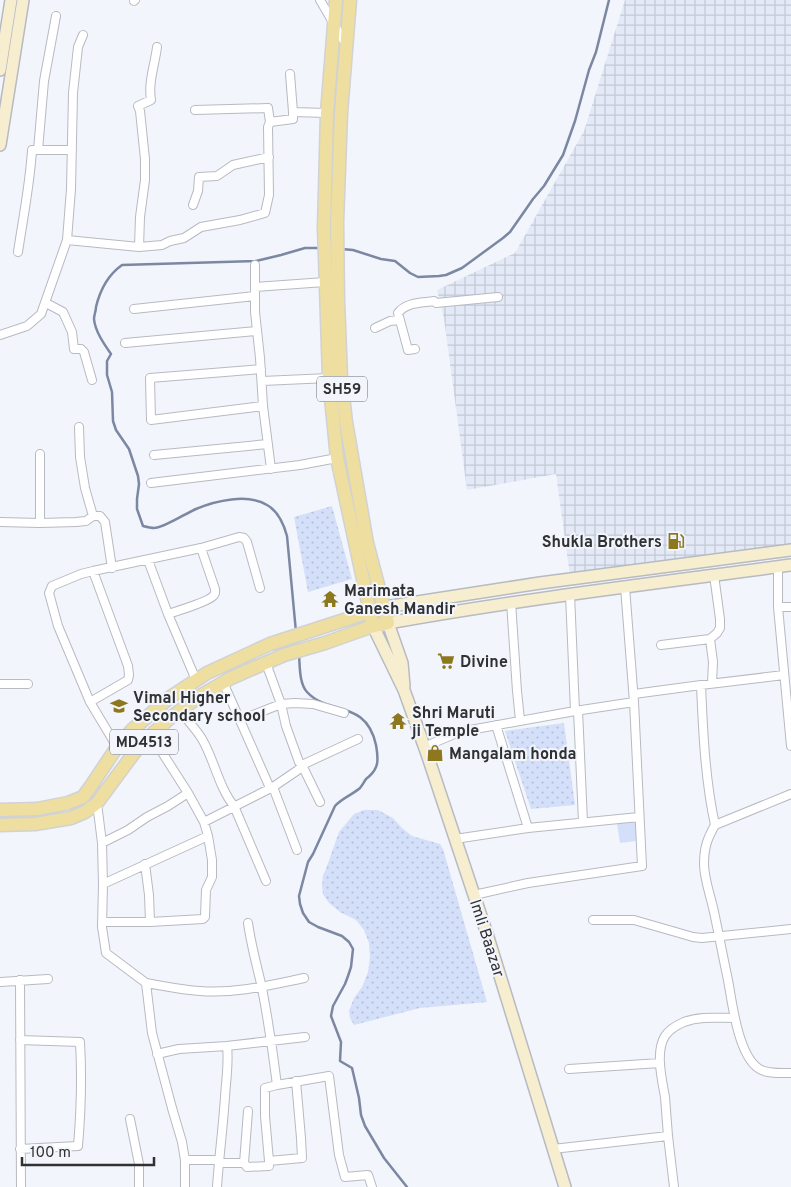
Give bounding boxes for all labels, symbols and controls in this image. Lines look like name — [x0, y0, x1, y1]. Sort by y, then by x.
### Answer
road number: SH59 — [317, 376, 367, 402]
fuel station icon: Shukla Brothers — [666, 531, 686, 551]
place label: Shukla Brothers — [542, 533, 662, 553]
place label: Marimata Ganesh Mandir — [344, 582, 456, 620]
temple icon: Marimata Ganesh Mandir — [320, 589, 340, 609]
supermarket icon: Divine — [436, 651, 456, 671]
place label: Divine — [460, 653, 508, 673]
place label: Vimal Higher Secondary school — [133, 689, 266, 727]
school or university icon: Vimal Higher Secondary school — [109, 696, 129, 716]
place label: Shri Maruti ji Temple — [411, 704, 495, 742]
temple icon: Shri Maruti ji Temple — [388, 711, 408, 731]
road number: MD4513 — [110, 730, 178, 754]
shop icon: Mangalam honda — [425, 743, 445, 763]
place label: Mangalam honda — [449, 745, 577, 765]
street label: Imli Baazar — [464, 897, 508, 980]
scale bar — [22, 1134, 155, 1166]
text: 100 m — [30, 1144, 71, 1163]

